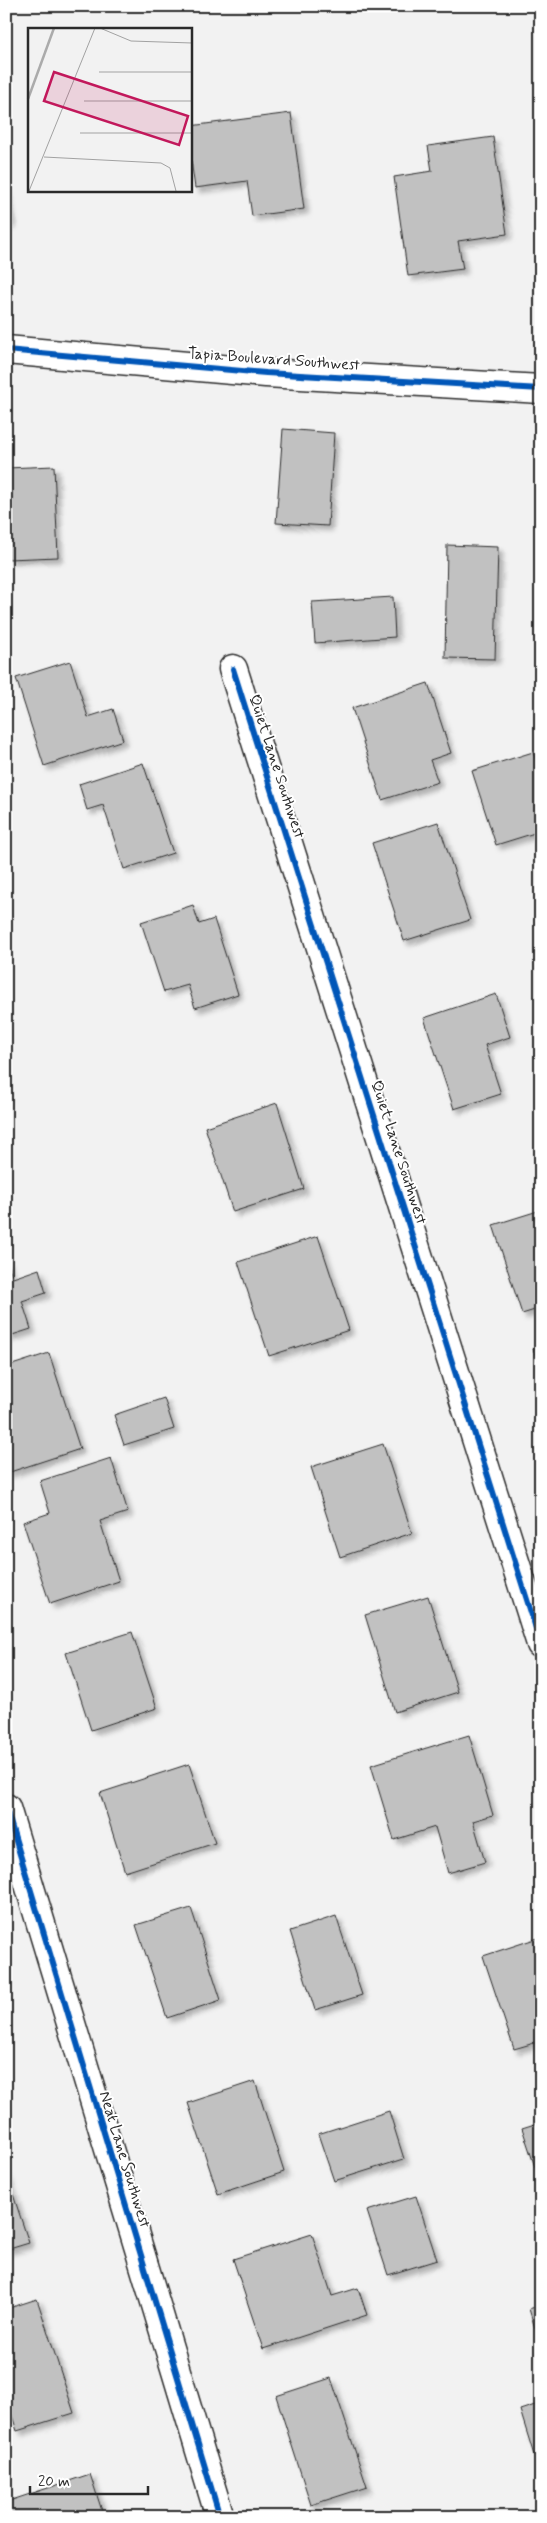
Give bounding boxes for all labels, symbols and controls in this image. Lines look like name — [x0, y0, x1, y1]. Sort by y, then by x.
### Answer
inset map — [28, 28, 191, 191]
street label: Tapia Boulevard Southwest — [187, 343, 361, 376]
street label: Quiet Lane Southwest — [243, 692, 310, 841]
street label: Quiet Lane Southwest — [365, 1078, 432, 1227]
street label: Neat Lane Southwest — [94, 2089, 155, 2230]
scale bar — [30, 2463, 148, 2495]
text: 20 m — [38, 2472, 70, 2492]

